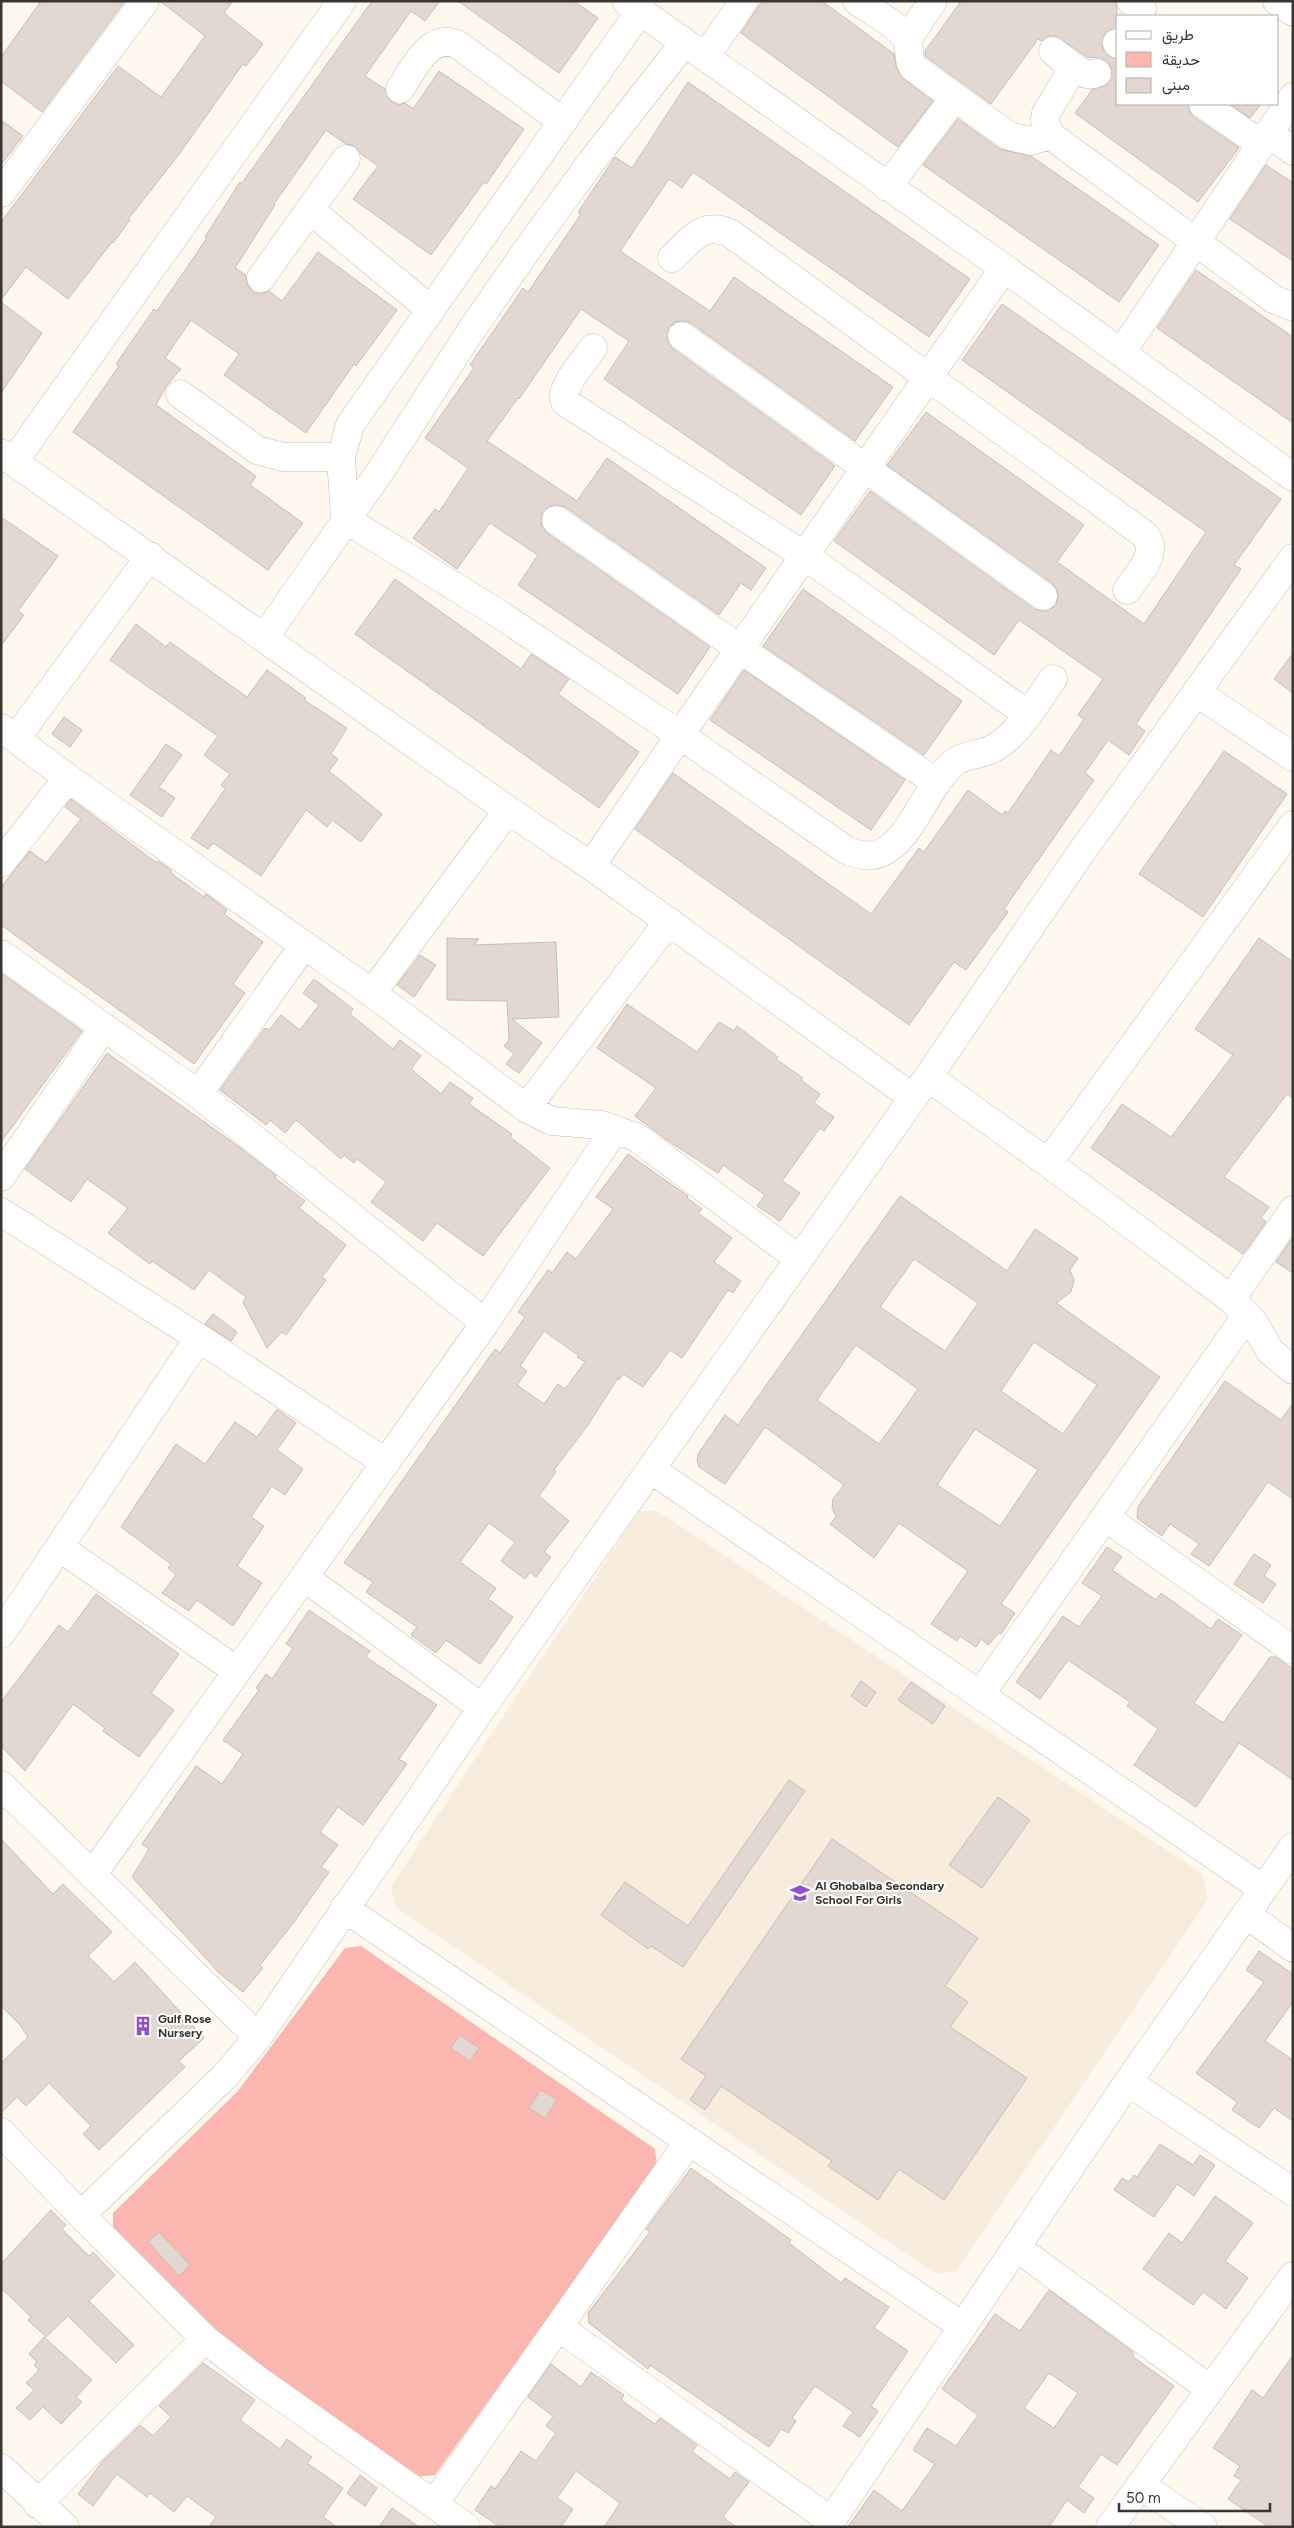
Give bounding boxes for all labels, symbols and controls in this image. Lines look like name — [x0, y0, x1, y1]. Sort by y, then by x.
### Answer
legend — [1116, 15, 1279, 105]
text: طريق — [1162, 26, 1194, 45]
text: حديقة — [1162, 51, 1200, 69]
text: مبنى — [1162, 76, 1190, 95]
place label: Al Ghobaiba Secondary School For Girls — [815, 1879, 945, 1907]
school or university icon: Al Ghobaiba Secondary School For Girls — [789, 1882, 811, 1904]
place label: Gulf Rose Nursery — [158, 2012, 212, 2040]
building icon: Gulf Rose Nursery — [132, 2015, 154, 2037]
scale bar — [1119, 2480, 1270, 2512]
text: 50 m — [1126, 2489, 1161, 2507]

